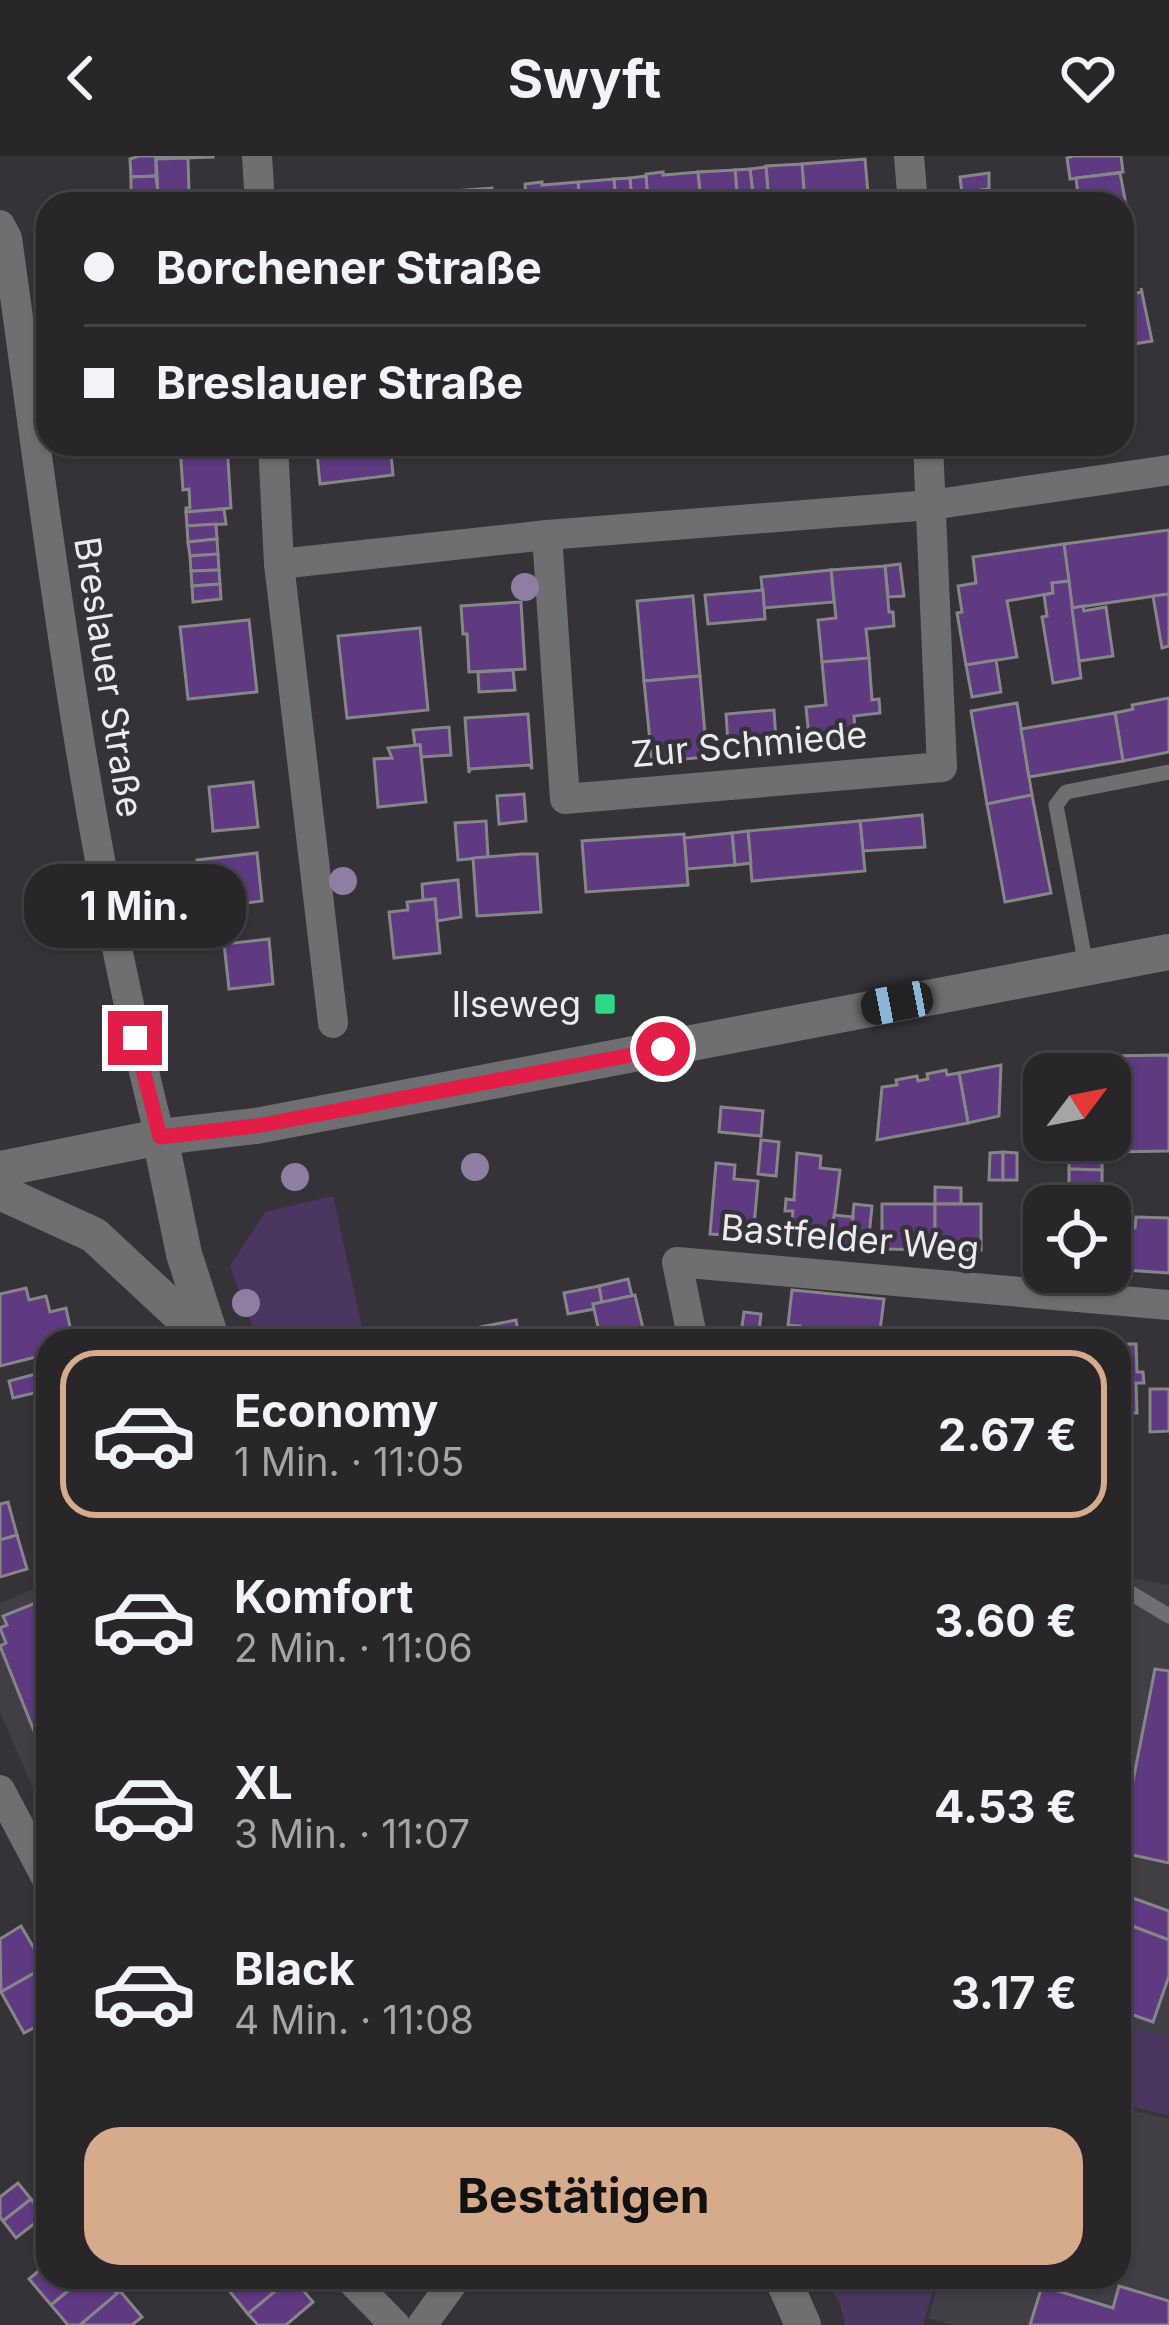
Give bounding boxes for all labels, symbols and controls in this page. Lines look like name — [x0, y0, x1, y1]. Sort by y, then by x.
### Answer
icon: back — [48, 45, 114, 111]
icon: heart — [1055, 45, 1121, 111]
text: Swyft — [508, 46, 661, 111]
text: Borchener Straße — [156, 240, 542, 295]
text: Breslauer Straße — [156, 355, 523, 410]
street label: Breslauer Straße — [65, 534, 153, 820]
street label: Zur Schmiede — [629, 712, 869, 776]
callout: 1 Min. — [24, 864, 246, 948]
text: 1 Min. — [80, 882, 190, 929]
car — [858, 978, 936, 1028]
place label: Ilseweg — [451, 982, 581, 1026]
marker: Ilseweg — [592, 991, 618, 1017]
route end — [108, 1011, 162, 1065]
route start — [636, 1022, 690, 1076]
north arrow — [1023, 1053, 1131, 1161]
map controls — [1023, 1053, 1131, 1293]
button: locate — [1023, 1185, 1131, 1293]
street label: Bastfelder Weg — [719, 1205, 981, 1271]
icon: car — [90, 1380, 198, 1488]
text: Economy — [234, 1383, 438, 1438]
text: 2.67 € — [938, 1407, 1077, 1462]
text: 1 Min. · 11:05 — [234, 1438, 464, 1485]
icon: car — [90, 1566, 198, 1674]
text: Komfort — [234, 1569, 413, 1624]
text: 3.60 € — [934, 1593, 1077, 1648]
text: 2 Min. · 11:06 — [234, 1624, 473, 1671]
icon: car — [90, 1752, 198, 1860]
text: XL — [234, 1755, 293, 1810]
text: 4.53 € — [934, 1779, 1077, 1834]
text: 3 Min. · 11:07 — [234, 1810, 470, 1857]
icon: car — [90, 1938, 198, 2046]
text: Black — [234, 1941, 355, 1996]
text: 3.17 € — [951, 1965, 1077, 2020]
text: 4 Min. · 11:08 — [234, 1996, 474, 2043]
button: Bestätigen — [84, 2127, 1083, 2265]

